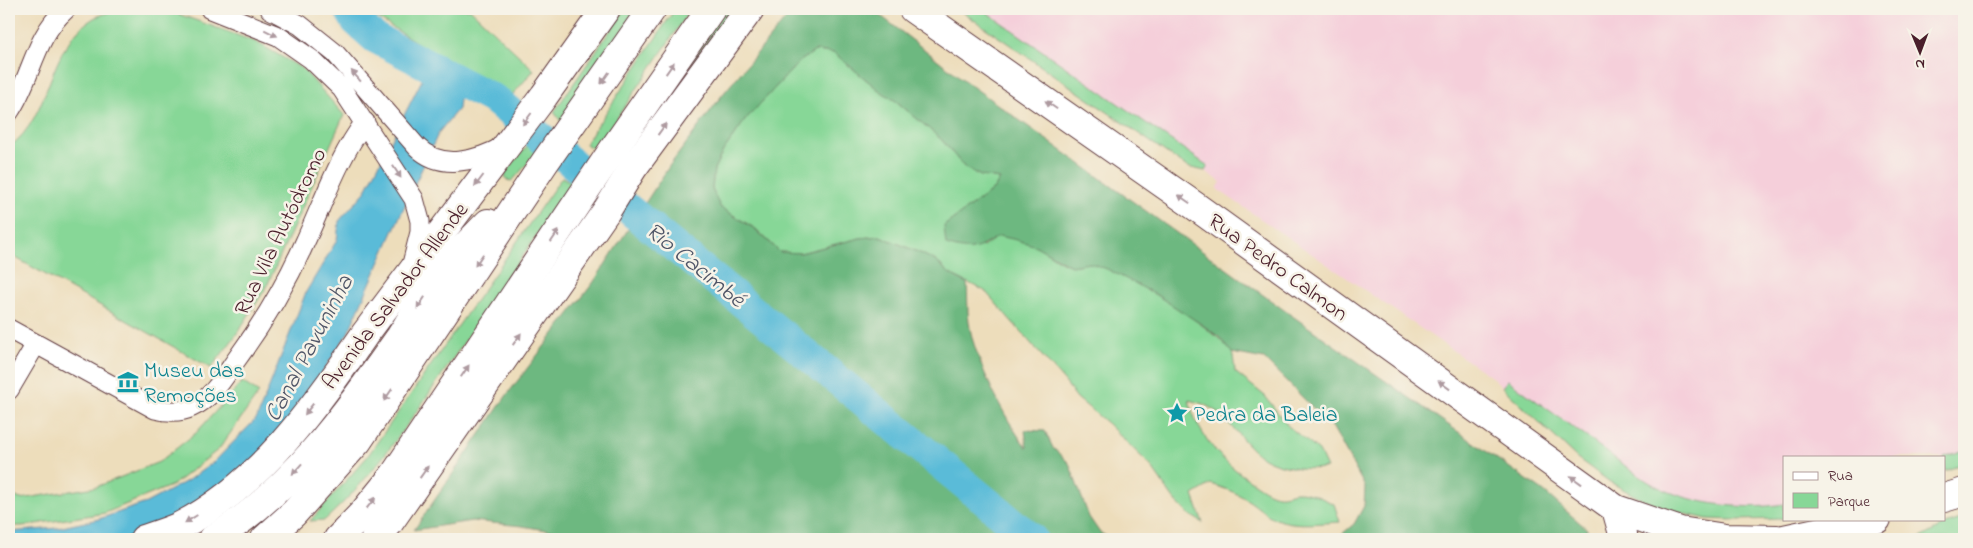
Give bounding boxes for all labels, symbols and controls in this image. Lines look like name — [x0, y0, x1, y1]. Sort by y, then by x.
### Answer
north arrow — [1896, 28, 1946, 78]
one-way arrow — [264, 29, 279, 37]
text: N — [1915, 53, 1925, 74]
one-way arrow — [665, 62, 675, 75]
one-way arrow — [350, 70, 362, 82]
one-way arrow — [600, 71, 610, 85]
one-way arrow — [1044, 100, 1058, 110]
one-way arrow — [521, 112, 532, 125]
one-way arrow — [657, 122, 667, 135]
street label: Rua Vila Autódromo — [227, 143, 336, 321]
one-way arrow — [392, 165, 401, 178]
one-way arrow — [474, 174, 485, 187]
one-way arrow — [1177, 194, 1191, 204]
street label: Avenida Salvador Allende — [315, 196, 478, 397]
street label: Rua Pedro Calmon — [1200, 207, 1354, 330]
water label: Rio Cacimbé — [637, 215, 753, 318]
one-way arrow — [550, 229, 560, 242]
one-way arrow — [474, 253, 484, 267]
water label: Canal Pavuninha — [257, 269, 364, 429]
one-way arrow — [417, 297, 426, 310]
one-way arrow — [512, 332, 522, 345]
place label: Museu das Remoções — [144, 356, 244, 413]
one-way arrow — [460, 364, 469, 377]
museum icon: Museu das Remoções — [115, 369, 141, 395]
one-way arrow — [1437, 380, 1451, 390]
one-way arrow — [383, 388, 393, 402]
place icon: Pedra da Baleia — [1164, 400, 1190, 426]
place label: Pedra da Baleia — [1194, 400, 1338, 432]
one-way arrow — [304, 402, 314, 416]
legend — [1783, 456, 1946, 520]
one-way arrow — [291, 463, 303, 475]
one-way arrow — [419, 465, 429, 479]
text: Rua — [1828, 465, 1853, 487]
one-way arrow — [1569, 475, 1583, 485]
text: Parque — [1828, 491, 1870, 513]
one-way arrow — [366, 497, 377, 510]
one-way arrow — [184, 514, 197, 523]

